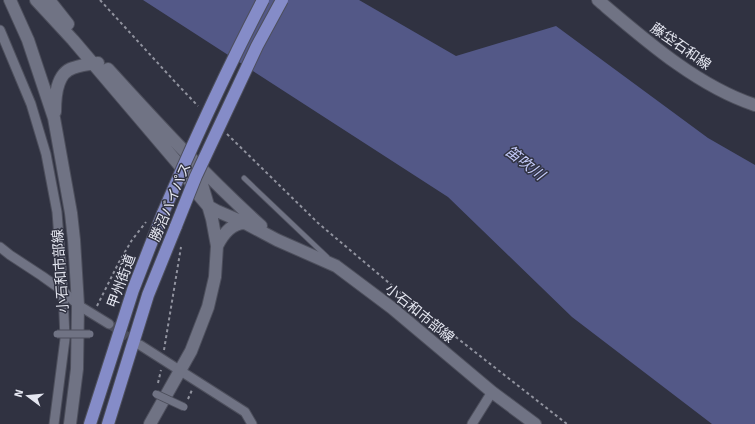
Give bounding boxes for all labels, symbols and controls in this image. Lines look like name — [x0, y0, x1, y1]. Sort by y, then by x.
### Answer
street label: 藤垈石和線 — [647, 19, 714, 73]
water label: 笛吹川 — [502, 142, 550, 185]
street label: 勝沼バイパス — [146, 160, 195, 244]
street label: 小石和市部線 — [49, 228, 72, 313]
street label: 甲州街道 — [104, 252, 139, 310]
street label: 小石和市部線 — [382, 280, 458, 346]
north arrow — [8, 376, 48, 416]
text: N — [12, 388, 26, 399]

